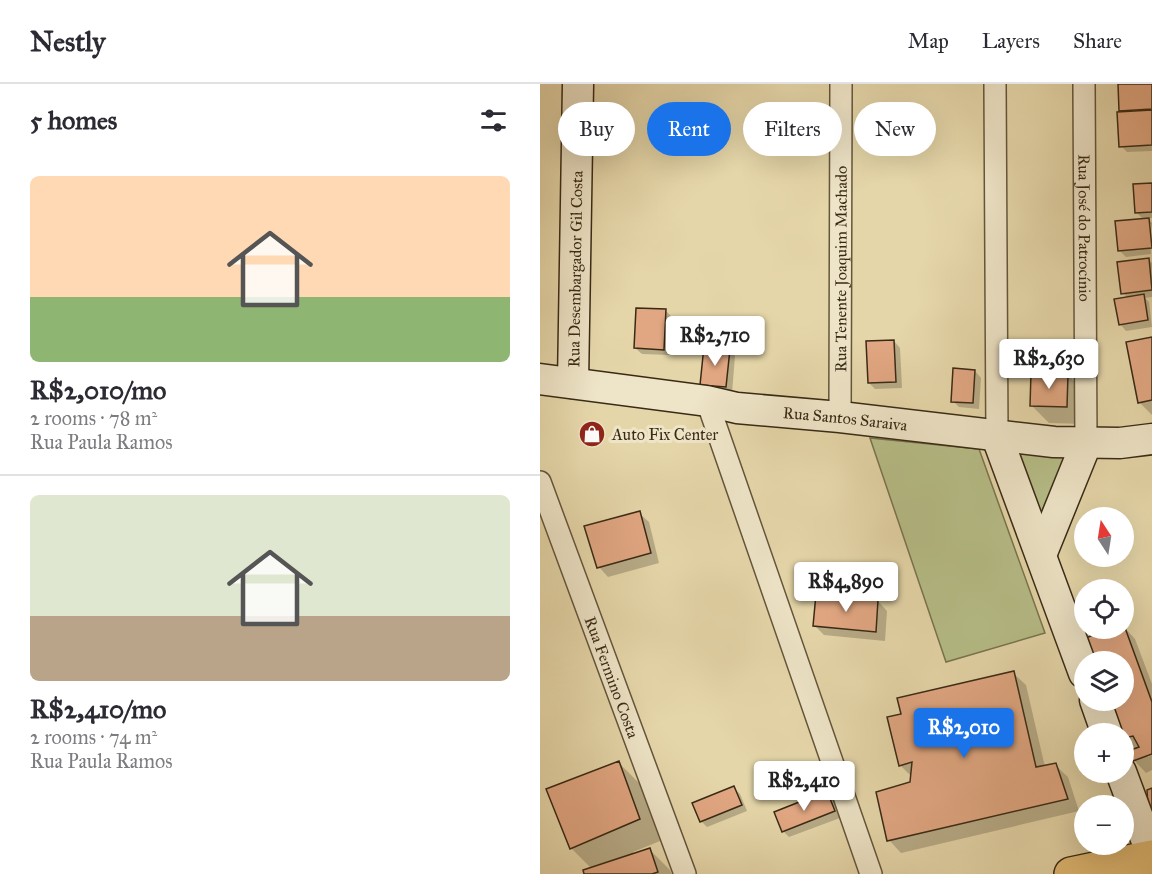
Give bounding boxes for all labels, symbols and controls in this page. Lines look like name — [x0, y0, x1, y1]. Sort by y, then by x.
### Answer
text: Nestly — [30, 24, 105, 59]
text: Map — [908, 28, 949, 54]
text: Layers — [982, 28, 1040, 54]
text: Share — [1073, 28, 1122, 54]
chip: Buy — [558, 102, 635, 156]
chip: Rent — [647, 102, 731, 156]
chip: Filters — [743, 102, 842, 156]
chip: New — [854, 102, 936, 156]
text: 5 homes — [30, 104, 117, 136]
icon: filters — [477, 104, 510, 137]
street label: Rua José do Patrocínio — [1074, 154, 1095, 302]
street label: Rua Tenente Joaquim Machado — [831, 166, 851, 372]
street label: Rua Desembargador Gil Costa — [564, 170, 586, 368]
icon: home — [216, 215, 324, 323]
pin: R$2,710 — [660, 316, 770, 367]
text: R$2,710 — [680, 323, 750, 347]
pin: R$2,630 — [994, 339, 1104, 390]
text: R$2,630 — [1013, 346, 1085, 370]
text: R$2,010/mo — [30, 374, 166, 406]
street label: Rua Santos Saraiva — [782, 403, 909, 434]
text: 2 rooms · 78 m² — [30, 406, 157, 430]
shop icon: Auto Fix Center — [577, 419, 607, 449]
place label: Auto Fix Center — [611, 425, 718, 444]
text: Rua Paula Ramos — [30, 430, 172, 454]
north arrow — [1074, 507, 1134, 567]
map controls — [1074, 507, 1134, 855]
icon: home — [216, 534, 324, 642]
pin: R$4,890 — [791, 562, 901, 613]
text: R$4,890 — [808, 569, 884, 593]
button: locate — [1074, 579, 1134, 639]
street label: Rua Fermino Costa — [581, 614, 643, 741]
button: layers — [1074, 651, 1134, 711]
text: R$2,410/mo — [30, 693, 166, 725]
pin: R$2,010 — [909, 708, 1019, 759]
text: R$2,010 — [928, 715, 1000, 739]
button: + — [1074, 723, 1134, 783]
text: 2 rooms · 74 m² — [30, 725, 157, 749]
text: Rua Paula Ramos — [30, 749, 172, 773]
pin: R$2,410 — [749, 761, 859, 812]
text: R$2,410 — [768, 768, 840, 792]
button: − — [1074, 795, 1134, 855]

